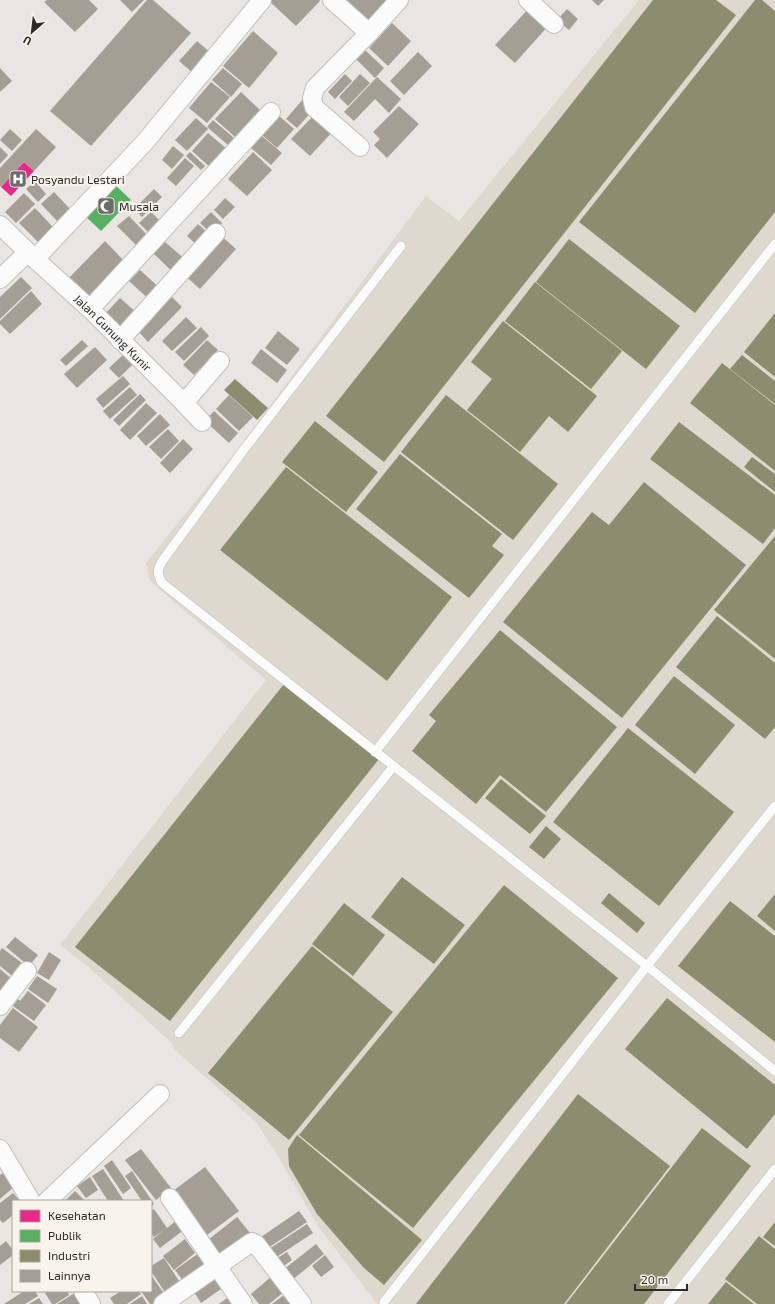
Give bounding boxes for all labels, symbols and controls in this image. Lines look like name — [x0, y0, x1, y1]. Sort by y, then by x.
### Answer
north arrow — [12, 12, 52, 52]
text: U — [21, 34, 33, 49]
hospital icon: Posyandu Lestari — [8, 169, 28, 189]
place label: Posyandu Lestari — [31, 172, 125, 186]
mosque icon: Musala — [96, 196, 116, 216]
place label: Musala — [119, 199, 159, 213]
street label: Jalan Gunung Kunir — [71, 291, 155, 374]
legend — [12, 1200, 152, 1292]
text: Kesehatan — [48, 1208, 106, 1222]
text: Publik — [48, 1228, 81, 1242]
text: Industri — [48, 1248, 90, 1262]
scale bar — [635, 1266, 687, 1292]
text: Lainnya — [48, 1268, 91, 1282]
text: 20 m — [641, 1272, 668, 1286]

